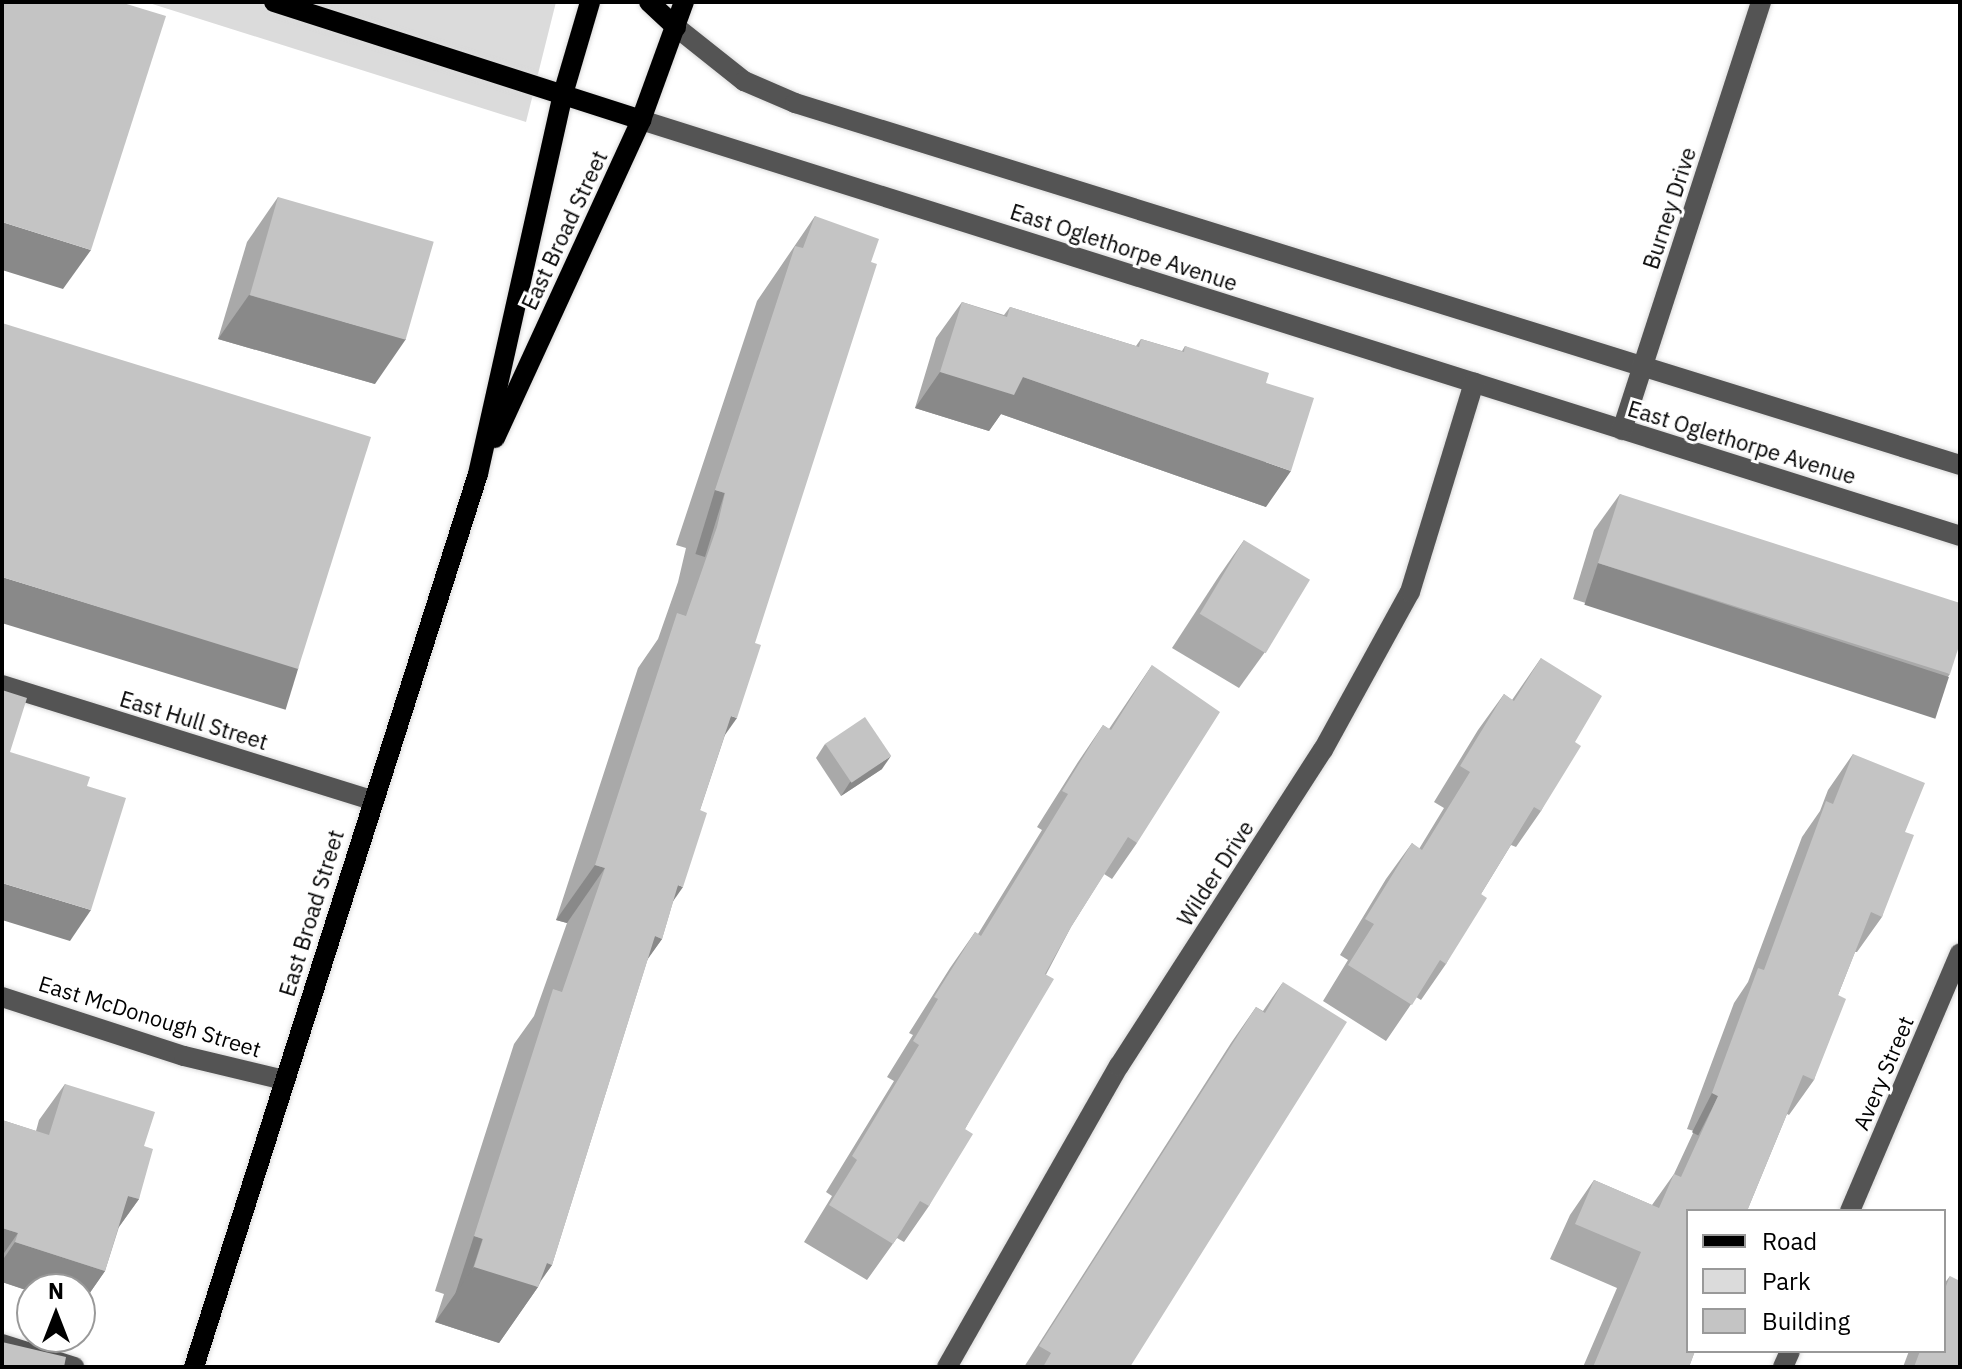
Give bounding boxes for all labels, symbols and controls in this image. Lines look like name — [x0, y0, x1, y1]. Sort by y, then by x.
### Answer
street label: Burney Drive — [1637, 144, 1701, 272]
street label: East Broad Street — [516, 146, 612, 314]
street label: East Oglethorpe Avenue — [1007, 198, 1241, 296]
street label: East Oglethorpe Avenue — [1625, 395, 1859, 489]
street label: East Hull Street — [117, 685, 271, 755]
street label: Wilder Drive — [1171, 815, 1259, 931]
street label: East Broad Street — [273, 827, 349, 999]
street label: East McDonough Street — [36, 970, 264, 1062]
street label: Avery Street — [1847, 1012, 1919, 1134]
legend — [1686, 1209, 1946, 1353]
text: Road — [1762, 1225, 1817, 1257]
text: Park — [1762, 1265, 1811, 1297]
north arrow — [16, 1273, 96, 1353]
text: N — [48, 1276, 64, 1305]
text: Building — [1762, 1305, 1850, 1337]

